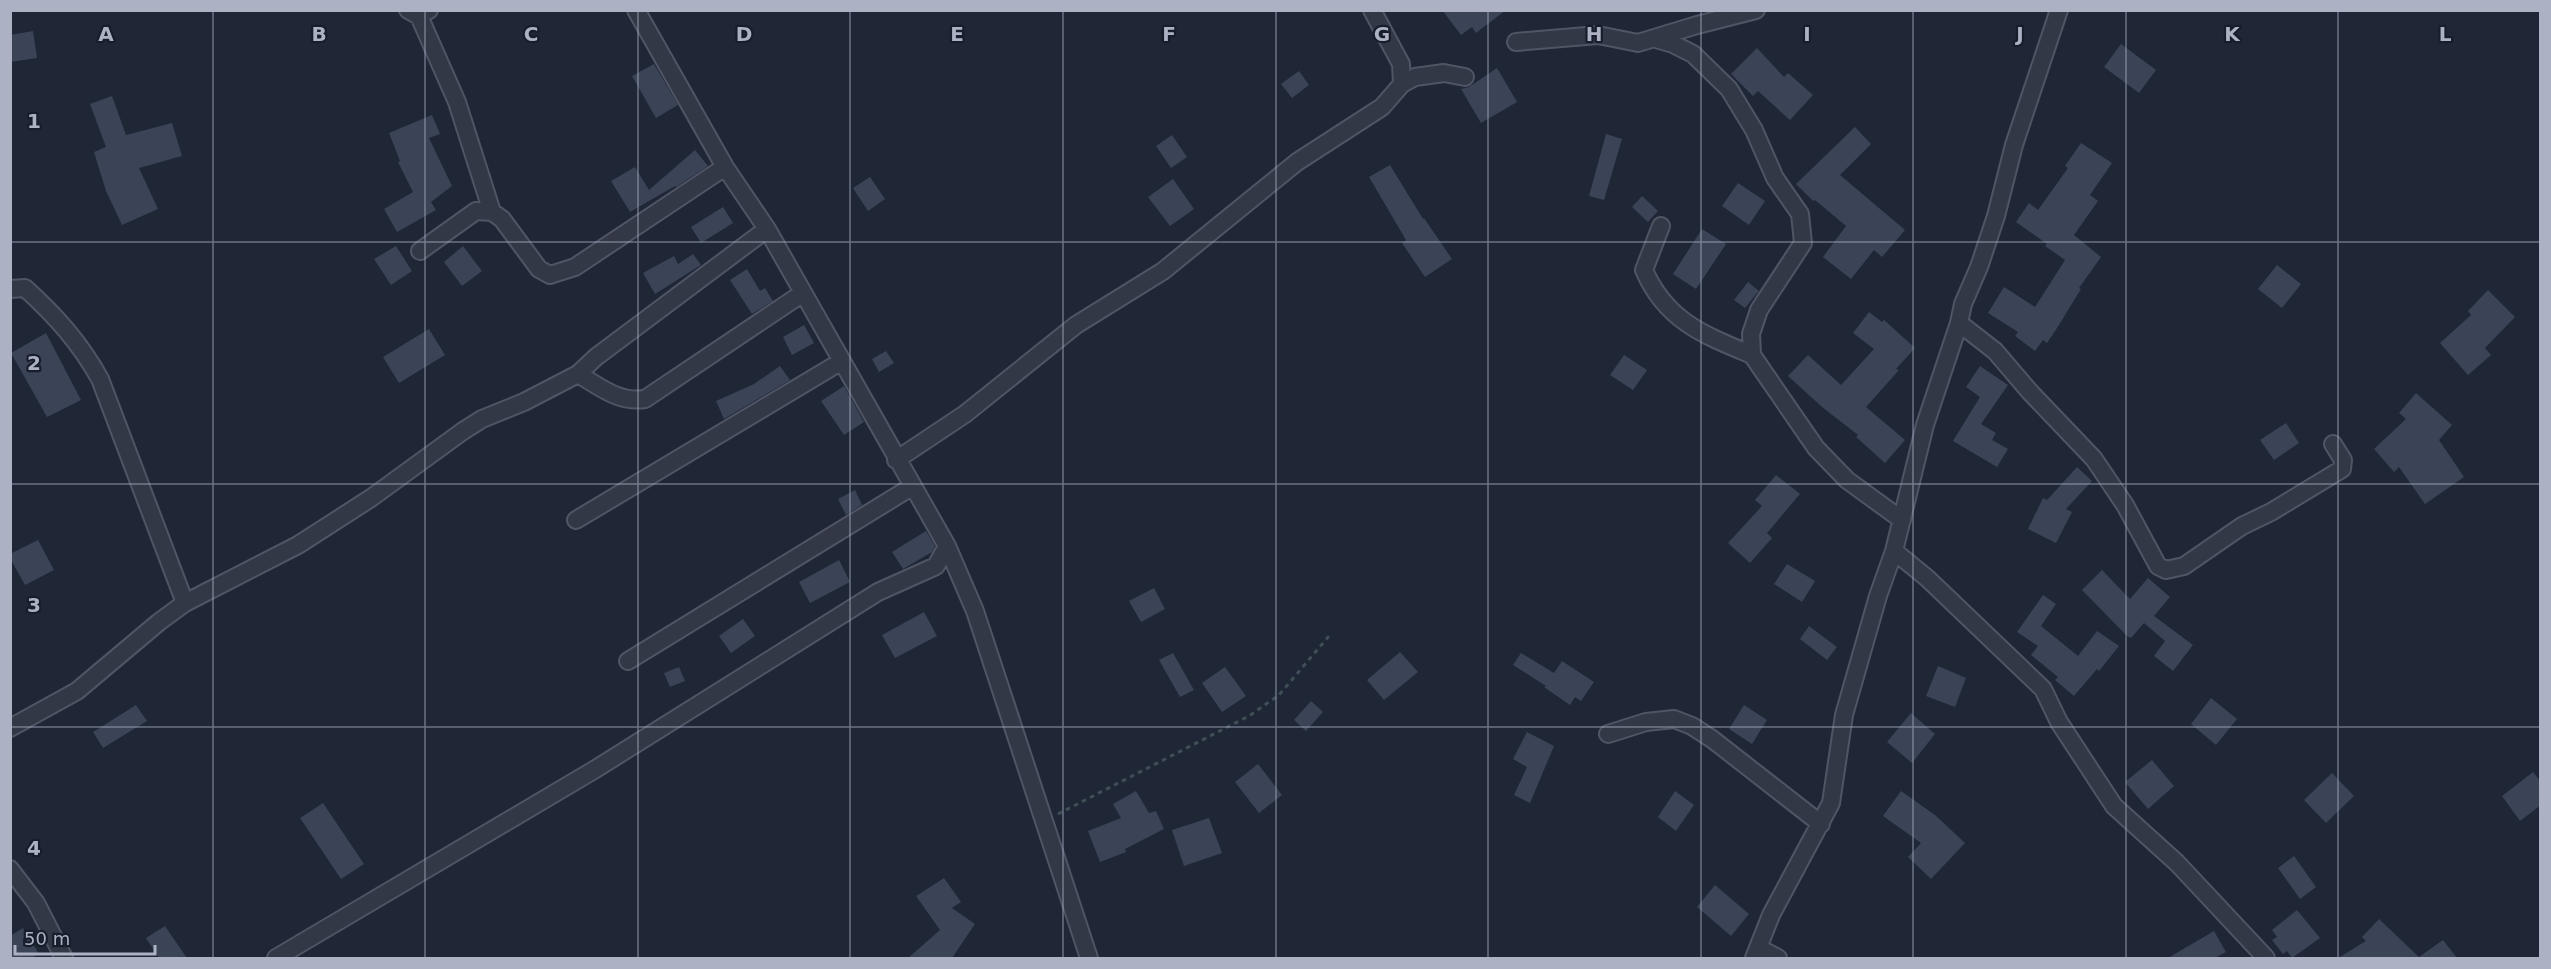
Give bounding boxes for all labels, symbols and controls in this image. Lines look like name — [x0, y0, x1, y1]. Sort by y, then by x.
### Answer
text: A — [98, 22, 114, 46]
text: B — [311, 22, 327, 46]
text: C — [524, 22, 538, 46]
text: D — [736, 22, 752, 46]
text: E — [950, 22, 964, 46]
text: F — [1162, 22, 1176, 46]
text: G — [1374, 22, 1390, 46]
text: H — [1586, 22, 1602, 46]
text: I — [1803, 22, 1811, 46]
text: J — [2014, 22, 2024, 46]
text: K — [2224, 22, 2241, 46]
text: L — [2439, 22, 2452, 46]
text: 1 — [27, 109, 41, 133]
text: 2 — [27, 351, 41, 375]
text: 3 — [27, 593, 41, 617]
text: 4 — [27, 836, 41, 860]
scale bar — [15, 918, 154, 956]
text: 50 m — [24, 928, 70, 949]

